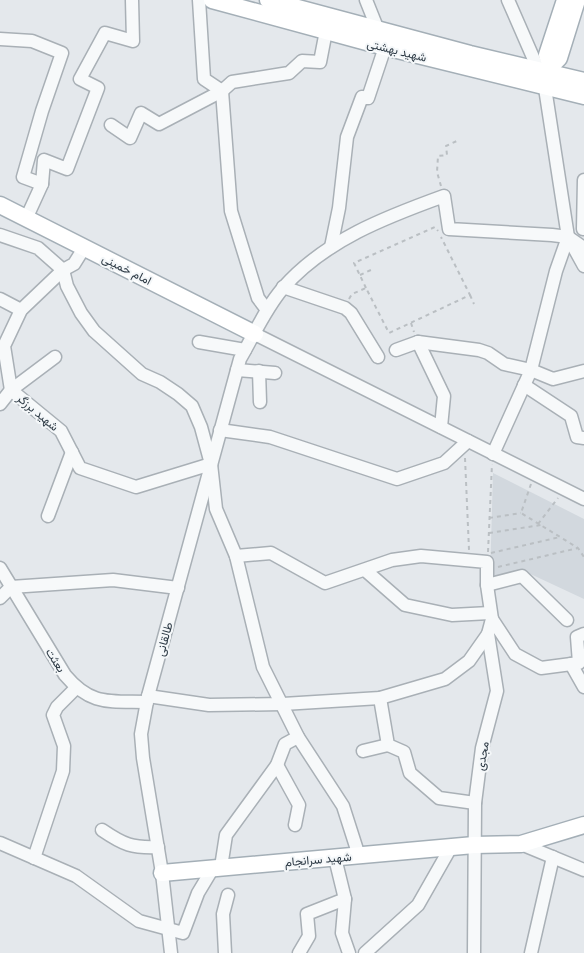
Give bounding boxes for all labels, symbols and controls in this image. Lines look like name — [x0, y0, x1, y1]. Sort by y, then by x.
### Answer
street label: شهید بهشتی — [365, 35, 428, 66]
street label: امام خمینی — [99, 250, 154, 289]
street label: شهید برزگر — [13, 390, 62, 435]
street label: طالقانی — [152, 620, 177, 658]
street label: بعثت — [43, 645, 69, 675]
street label: مجدی — [472, 740, 493, 772]
street label: شهید سرانجام — [284, 849, 352, 870]

